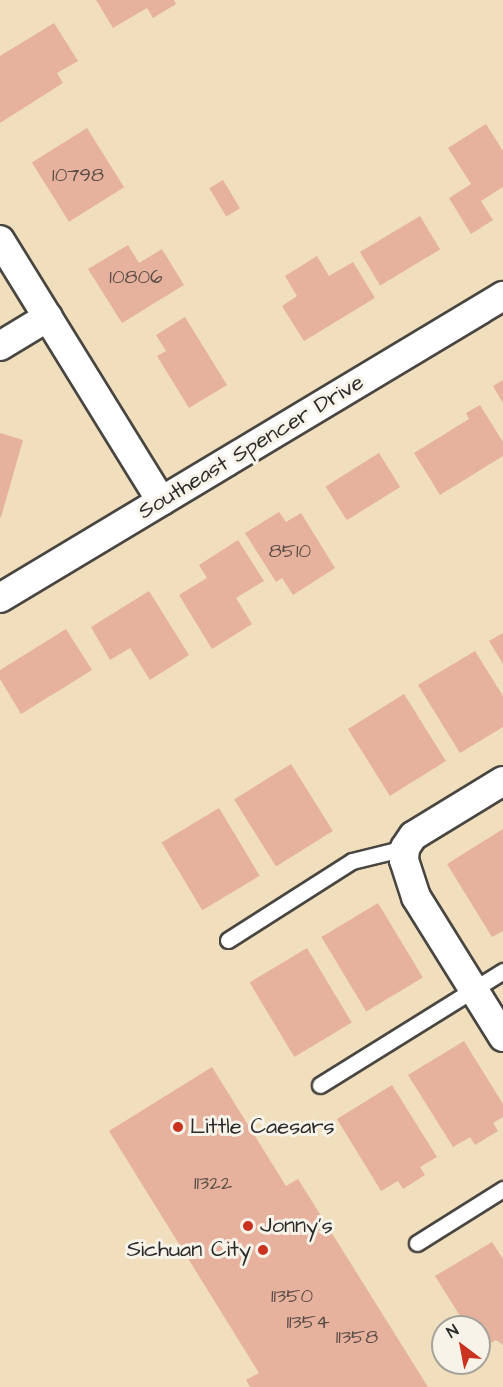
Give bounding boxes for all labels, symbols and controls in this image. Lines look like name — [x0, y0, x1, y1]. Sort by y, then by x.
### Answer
house number: 10798 — [52, 163, 104, 187]
house number: 10806 — [109, 265, 163, 289]
street label: Southeast Spencer Drive — [133, 369, 369, 525]
house number: 8510 — [269, 539, 311, 563]
place label: Little Caesars — [190, 1114, 335, 1140]
marker: Little Caesars — [171, 1120, 185, 1134]
house number: 11322 — [194, 1171, 232, 1195]
place label: Jonny's — [260, 1213, 333, 1239]
marker: Jonny's — [241, 1219, 255, 1233]
place label: Sichuan City — [127, 1237, 251, 1263]
marker: Sichuan City — [256, 1243, 270, 1257]
house number: 11350 — [271, 1284, 313, 1308]
house number: 11354 — [286, 1310, 330, 1334]
north arrow — [431, 1315, 491, 1375]
text: N — [442, 1319, 463, 1343]
house number: 11358 — [336, 1325, 378, 1349]

